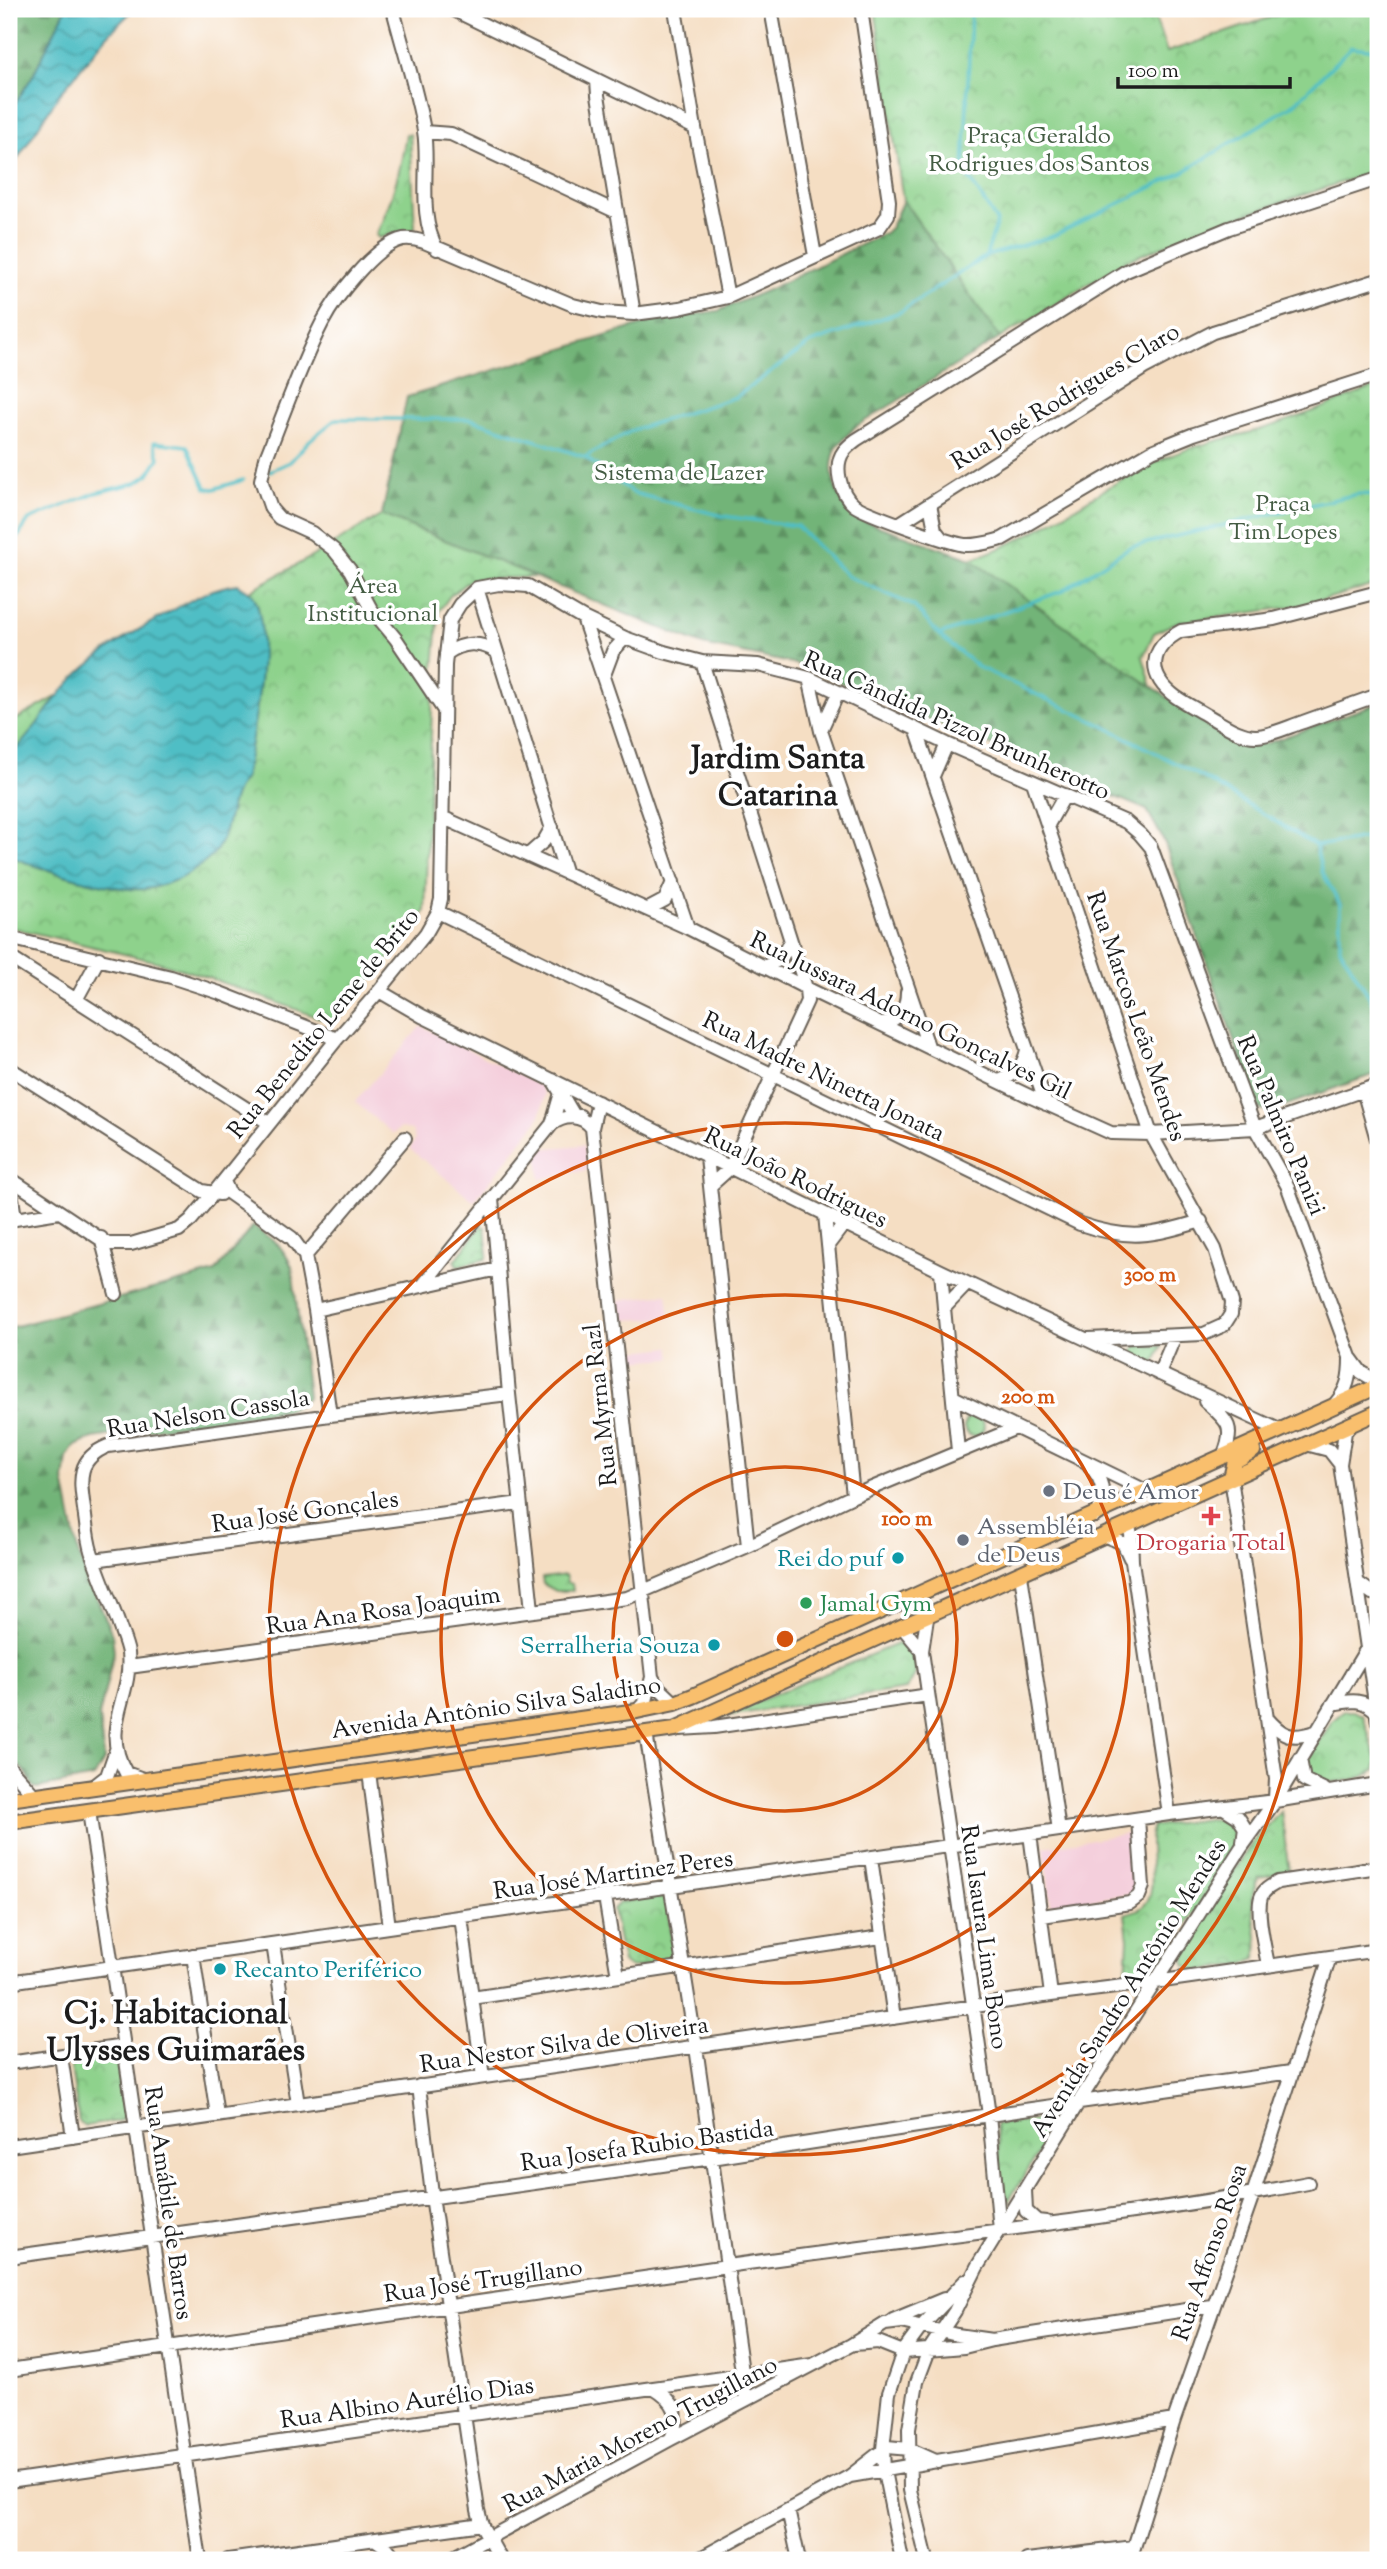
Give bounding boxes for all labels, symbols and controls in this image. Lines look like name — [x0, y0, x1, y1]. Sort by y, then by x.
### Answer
scale bar — [1118, 46, 1289, 90]
text: 100 m — [1128, 57, 1179, 87]
park label: Praça Geraldo Rodrigues dos Santos — [928, 120, 1150, 182]
street label: Rua José Rodrigues Claro — [945, 316, 1187, 480]
park label: Sistema de Lazer — [594, 457, 764, 491]
park label: Praça Tim Lopes — [1229, 488, 1337, 550]
park label: Área Institucional — [307, 570, 439, 632]
street label: Rua Cândida Pizzol Brunherotto — [798, 644, 1115, 810]
district label: Jardim Santa Catarina — [689, 737, 865, 820]
street label: Rua Marcos Leão Mendes — [1076, 887, 1194, 1146]
street label: Rua Benedito Leme de Brito — [221, 902, 428, 1147]
street label: Rua Jussara Adorno Gonçalves Gil — [744, 924, 1077, 1110]
street label: Rua Madre Ninetta Jonata — [696, 1004, 950, 1151]
street label: Rua Palmiro Panizi — [1227, 1031, 1333, 1221]
street label: Rua João Rodrigues — [698, 1120, 893, 1238]
text: 300 m — [1124, 1261, 1177, 1291]
street label: Rua Myrna Razl — [576, 1321, 627, 1488]
street label: Rua Nelson Cassola — [105, 1382, 312, 1448]
text: 200 m — [1001, 1383, 1056, 1413]
place label: Deus é Amor — [1063, 1476, 1199, 1510]
street label: Rua José Gonçales — [210, 1483, 401, 1543]
marker: Deus é Amor — [1041, 1483, 1057, 1499]
text: 100 m — [882, 1505, 933, 1535]
marker: Drogaria Total — [1203, 1508, 1219, 1524]
place label: Assembléia de Deus — [977, 1511, 1095, 1573]
place label: Drogaria Total — [1136, 1527, 1286, 1561]
marker: Assembléia de Deus — [955, 1532, 971, 1548]
place label: Rei do puf — [777, 1543, 886, 1577]
marker: Rei do puf — [890, 1550, 906, 1566]
street label: Rua Ana Rosa Joaquim — [264, 1579, 503, 1645]
place label: Jamal Gym — [818, 1588, 932, 1622]
marker: Jamal Gym — [798, 1595, 814, 1611]
centre of rings — [773, 1627, 797, 1651]
place label: Serralheria Souza — [520, 1630, 700, 1664]
marker: Serralheria Souza — [706, 1637, 722, 1653]
street label: Avenida Antônio Silva Saladino — [329, 1669, 663, 1749]
street label: Rua Isaura Lima Bono — [950, 1823, 1016, 2052]
street label: Avenida Sandro Antônio Mendes — [1024, 1833, 1236, 2145]
street label: Rua José Martinez Peres — [491, 1842, 735, 1910]
place label: Recanto Periférico — [234, 1954, 422, 1988]
marker: Recanto Periférico — [212, 1961, 228, 1977]
district label: Cj. Habitacional Ulysses Guimarães — [47, 1992, 305, 2075]
street label: Rua Nestor Silva de Oliveira — [418, 2009, 711, 2083]
street label: Rua Amábile de Barros — [134, 2084, 200, 2322]
street label: Rua Josefa Rubio Bastida — [519, 2112, 776, 2182]
street label: Rua Affonso Rosa — [1165, 2160, 1257, 2346]
street label: Rua José Trugillano — [382, 2251, 585, 2313]
street label: Rua Maria Moreno Trugillano — [498, 2349, 784, 2523]
street label: Rua Albino Aurélio Dias — [278, 2369, 536, 2439]

